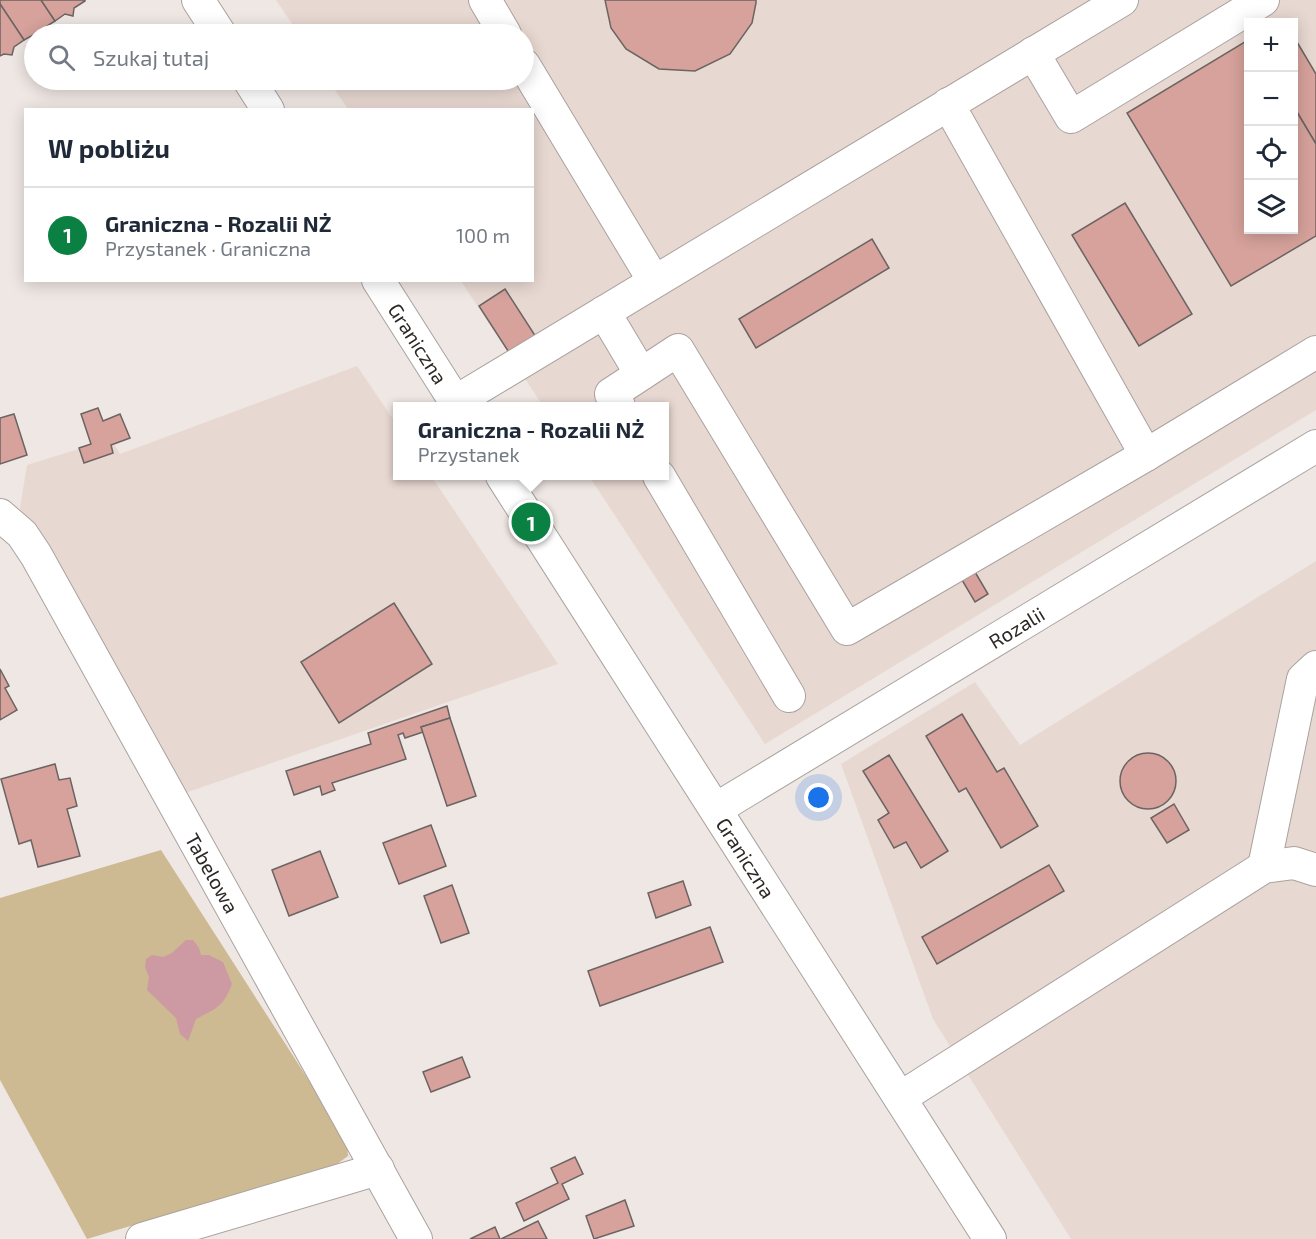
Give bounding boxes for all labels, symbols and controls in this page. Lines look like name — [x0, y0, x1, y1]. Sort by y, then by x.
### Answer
map controls — [1244, 18, 1298, 234]
button: + — [1244, 18, 1298, 72]
search box — [24, 24, 534, 90]
icon: search — [45, 41, 78, 74]
text: Szukaj tutaj — [93, 44, 209, 70]
button: − — [1244, 72, 1298, 126]
button: locate — [1244, 126, 1298, 180]
text: W pobliżu — [48, 132, 170, 163]
button: layers — [1244, 180, 1298, 234]
text: Graniczna - Rozalii NŻ — [105, 210, 332, 236]
text: 1 — [63, 223, 72, 247]
text: 100 m — [456, 223, 510, 247]
text: Przystanek · Graniczna — [105, 236, 311, 260]
street label: Graniczna — [384, 299, 453, 388]
popup — [393, 402, 669, 480]
text: Graniczna - Rozalii NŻ — [418, 416, 644, 442]
text: Przystanek — [418, 442, 520, 466]
pin: 1 — [512, 500, 550, 544]
street label: Rozalii — [984, 601, 1048, 653]
your location — [804, 783, 833, 812]
street label: Graniczna — [712, 813, 781, 902]
street label: Tabelowa — [181, 829, 244, 917]

